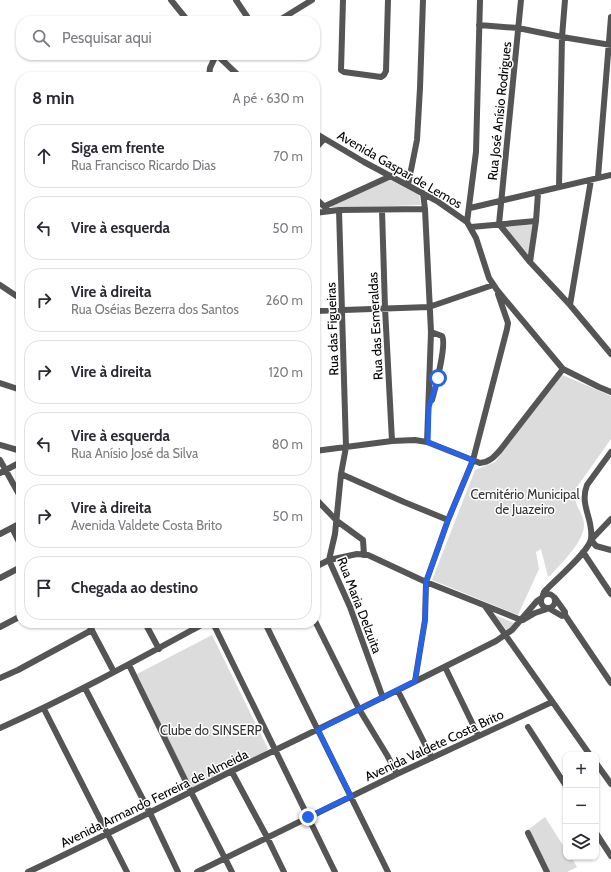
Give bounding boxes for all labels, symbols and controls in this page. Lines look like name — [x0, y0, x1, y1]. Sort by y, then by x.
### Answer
search box — [16, 16, 320, 60]
icon: search — [30, 27, 52, 49]
text: Pesquisar aqui — [62, 29, 152, 47]
street label: Rua José Anísio Rodrigues — [484, 40, 514, 181]
text: 8 min — [32, 88, 74, 108]
text: A pé · 630 m — [232, 90, 304, 106]
street label: Avenida Gaspar de Lemos — [335, 127, 466, 212]
text: Siga em frente — [71, 139, 164, 157]
icon: ahead — [33, 145, 55, 167]
text: 70 m — [273, 148, 303, 164]
text: Rua Francisco Ricardo Dias — [71, 157, 216, 173]
icon: left — [33, 217, 55, 239]
text: Vire à esquerda — [71, 219, 170, 237]
text: 50 m — [273, 220, 303, 236]
street label: Rua das Esmeraldas — [364, 271, 386, 380]
street label: Rua das Figueiras — [322, 282, 342, 376]
text: Vire à direita — [71, 283, 152, 301]
icon: right — [33, 289, 55, 311]
text: 260 m — [265, 292, 303, 308]
text: Rua Oséias Bezerra dos Santos — [71, 301, 239, 317]
icon: right — [33, 361, 55, 383]
text: Vire à direita — [71, 363, 152, 381]
text: 120 m — [269, 364, 303, 380]
route start — [429, 369, 447, 387]
text: Vire à esquerda — [71, 427, 170, 445]
icon: left — [33, 433, 55, 455]
text: 80 m — [272, 436, 303, 452]
text: Rua Anísio José da Silva — [71, 445, 198, 461]
park label: Cemitério Municipal de Juazeiro — [470, 486, 580, 517]
text: Vire à direita — [71, 499, 152, 517]
icon: right — [33, 505, 55, 527]
text: 50 m — [273, 508, 303, 524]
text: Avenida Valdete Costa Brito — [71, 517, 222, 533]
street label: Rua Maria Delzuita — [334, 555, 386, 656]
icon: arrive — [33, 577, 55, 599]
text: Chegada ao destino — [71, 579, 198, 597]
street label: Avenida Valdete Costa Brito — [362, 706, 506, 784]
park label: Clube do SINSERP — [160, 722, 263, 738]
street label: Avenida Armando Ferreira de Almeida — [58, 745, 251, 851]
map controls — [563, 752, 599, 860]
button: + — [563, 752, 599, 788]
button: − — [563, 788, 599, 824]
route end — [299, 808, 317, 826]
button: layers — [563, 824, 599, 860]

